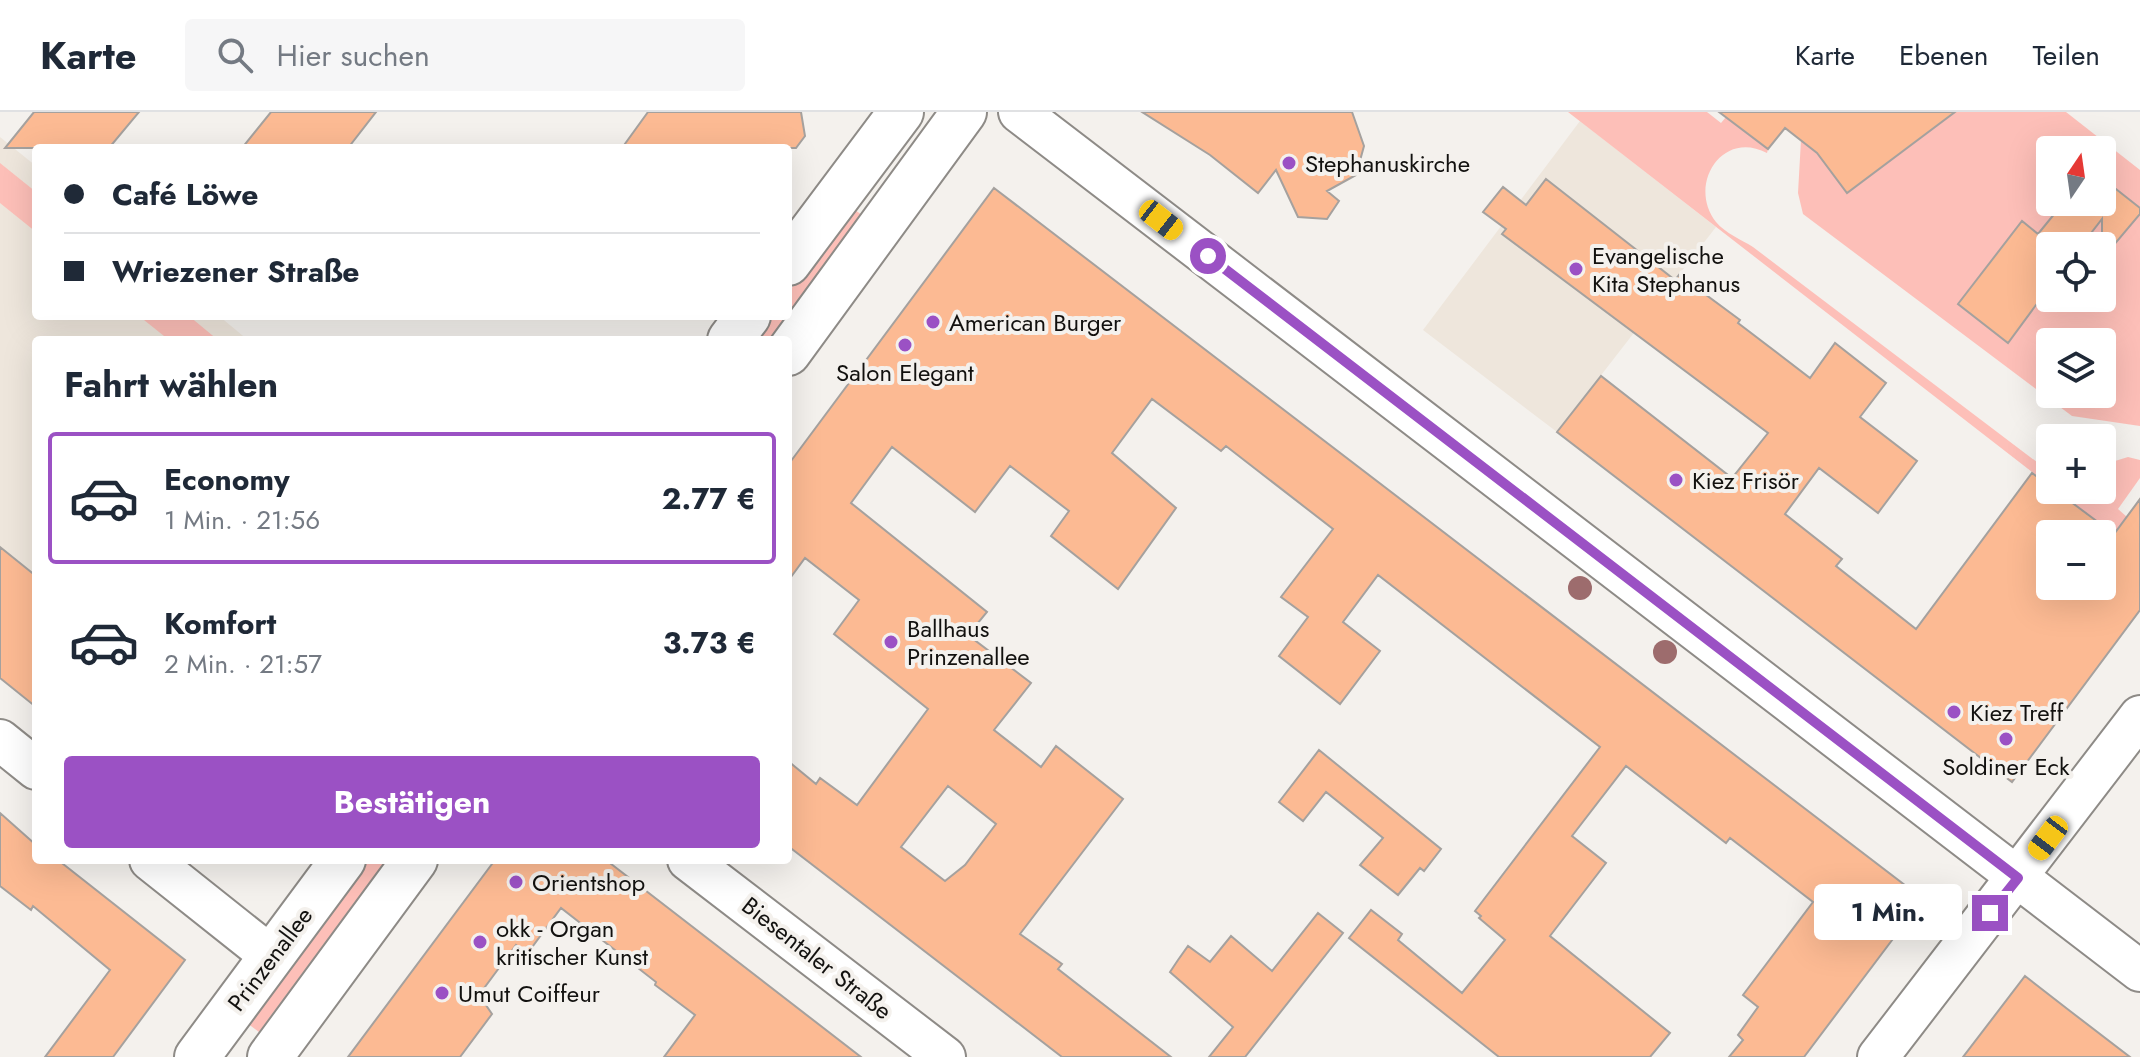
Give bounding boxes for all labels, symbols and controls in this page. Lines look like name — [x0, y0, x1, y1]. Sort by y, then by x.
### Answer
search box — [185, 19, 745, 91]
text: Karte — [40, 28, 137, 83]
icon: search — [213, 33, 257, 77]
text: Hier suchen — [277, 34, 430, 77]
text: Karte — [1795, 35, 1855, 76]
text: Ebenen — [1899, 35, 1989, 76]
text: Teilen — [2033, 35, 2100, 76]
north arrow — [2036, 136, 2116, 216]
map controls — [2036, 136, 2116, 600]
place label: Stephanuskirche — [1305, 146, 1470, 181]
marker: Stephanuskirche — [1280, 154, 1298, 172]
text: Café Löwe — [112, 173, 258, 216]
car — [1135, 196, 1187, 244]
button: locate — [2036, 232, 2116, 312]
route start — [1190, 238, 1226, 274]
place label: Evangelische Kita Stephanus — [1592, 238, 1740, 301]
text: Wriezener Straße — [112, 250, 359, 293]
marker: Evangelische Kita Stephanus — [1567, 260, 1585, 278]
place label: American Burger — [949, 305, 1122, 340]
marker: American Burger — [924, 313, 942, 331]
button: layers — [2036, 328, 2116, 408]
marker: Salon Elegant — [896, 336, 914, 354]
place label: Salon Elegant — [836, 355, 974, 390]
text: Fahrt wählen — [64, 358, 278, 410]
button: + — [2036, 424, 2116, 504]
text: Economy — [164, 458, 290, 501]
icon: car — [68, 462, 140, 534]
place label: Kiez Frisör — [1692, 463, 1800, 498]
marker: Kiez Frisör — [1667, 471, 1685, 489]
text: 2.77 € — [662, 477, 756, 520]
text: 1 Min. · 21:56 — [164, 501, 320, 539]
button: − — [2036, 520, 2116, 600]
text: Komfort — [164, 602, 276, 645]
icon: car — [68, 606, 140, 678]
place label: Ballhaus Prinzenallee — [907, 611, 1030, 674]
text: 3.73 € — [663, 621, 756, 664]
marker: Ballhaus Prinzenallee — [882, 633, 900, 651]
text: 2 Min. · 21:57 — [164, 645, 322, 683]
place label: Kiez Treff — [1970, 695, 2064, 730]
marker: Kiez Treff — [1945, 703, 1963, 721]
marker: Soldiner Eck — [1997, 730, 2015, 748]
place label: Soldiner Eck — [1942, 749, 2070, 784]
button: Bestätigen — [64, 756, 760, 848]
car — [2024, 812, 2072, 864]
place label: Orientshop — [532, 865, 645, 900]
marker: Orientshop — [507, 873, 525, 891]
callout: 1 Min. — [1814, 885, 1962, 941]
street label: Biesentaler Straße — [735, 888, 899, 1028]
text: 1 Min. — [1851, 893, 1925, 931]
route end — [1972, 895, 2008, 931]
street label: Prinzenallee — [219, 899, 321, 1019]
place label: okk - Organ kritischer Kunst — [496, 911, 648, 974]
marker: okk - Organ kritischer Kunst — [471, 933, 489, 951]
place label: Umut Coiffeur — [458, 976, 601, 1011]
marker: Umut Coiffeur — [433, 984, 451, 1002]

